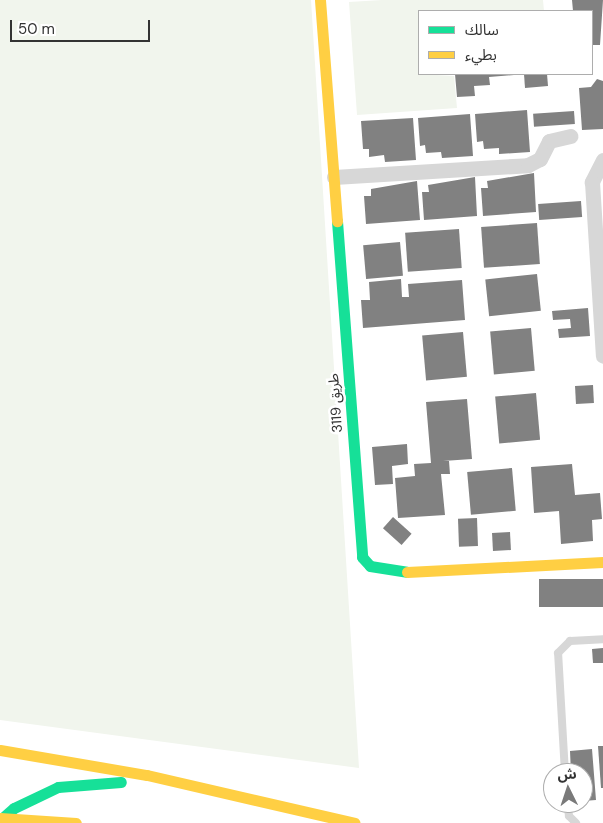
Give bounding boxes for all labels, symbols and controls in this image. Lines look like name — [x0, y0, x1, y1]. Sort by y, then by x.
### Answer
scale bar — [12, 10, 152, 42]
legend — [418, 10, 593, 75]
text: 50 m — [18, 19, 55, 39]
text: سالك — [465, 20, 499, 40]
text: بطيء — [465, 45, 497, 65]
street label: طريق 3119 — [325, 373, 345, 433]
north arrow — [543, 763, 593, 813]
text: ش — [557, 764, 577, 784]

